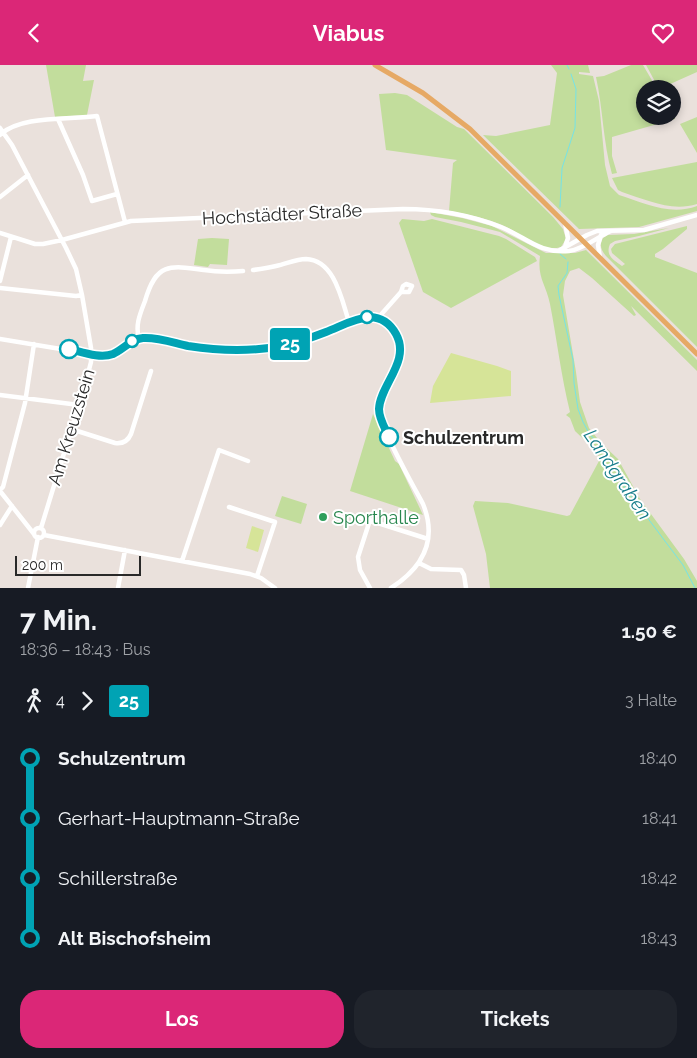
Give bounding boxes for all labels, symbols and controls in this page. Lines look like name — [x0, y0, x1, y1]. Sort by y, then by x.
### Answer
icon: back — [20, 19, 48, 47]
icon: heart — [649, 19, 677, 47]
text: Viabus — [313, 20, 384, 46]
map controls — [636, 80, 681, 125]
button: layers — [636, 80, 681, 125]
street label: Hochstädter Straße — [201, 199, 363, 229]
unlabelled marker — [360, 310, 374, 324]
line badge: 25 — [268, 328, 312, 360]
text: 25 — [280, 333, 300, 354]
unlabelled marker — [125, 334, 139, 348]
unlabelled marker — [59, 339, 79, 359]
street label: Am Kreuzstein — [43, 366, 99, 488]
water label: Landgraben — [580, 425, 656, 523]
marker: Schulzentrum — [379, 427, 399, 447]
place label: Schulzentrum — [403, 427, 524, 448]
place label: Sporthalle — [333, 507, 419, 528]
marker: Sporthalle — [317, 511, 329, 523]
scale bar — [15, 553, 141, 576]
text: 200 m — [22, 557, 63, 573]
text: 7 Min. — [20, 604, 97, 637]
text: 1.50 € — [621, 620, 677, 642]
text: 18:36 – 18:43 · Bus — [20, 640, 151, 659]
icon: walk — [20, 687, 48, 715]
icon: forward — [73, 687, 101, 715]
text: 25 — [119, 690, 139, 711]
text: 4 — [56, 691, 65, 710]
text: 3 Halte — [625, 691, 677, 710]
text: Schulzentrum — [58, 747, 186, 769]
text: 18:40 — [639, 749, 677, 768]
text: Gerhart-Hauptmann-Straße — [58, 807, 300, 829]
text: 18:41 — [642, 809, 677, 828]
text: Schillerstraße — [58, 867, 178, 889]
text: 18:42 — [641, 869, 677, 888]
text: Alt Bischofsheim — [58, 927, 211, 949]
text: 18:43 — [640, 929, 677, 948]
button: Los — [20, 990, 344, 1048]
button: Tickets — [354, 990, 677, 1048]

